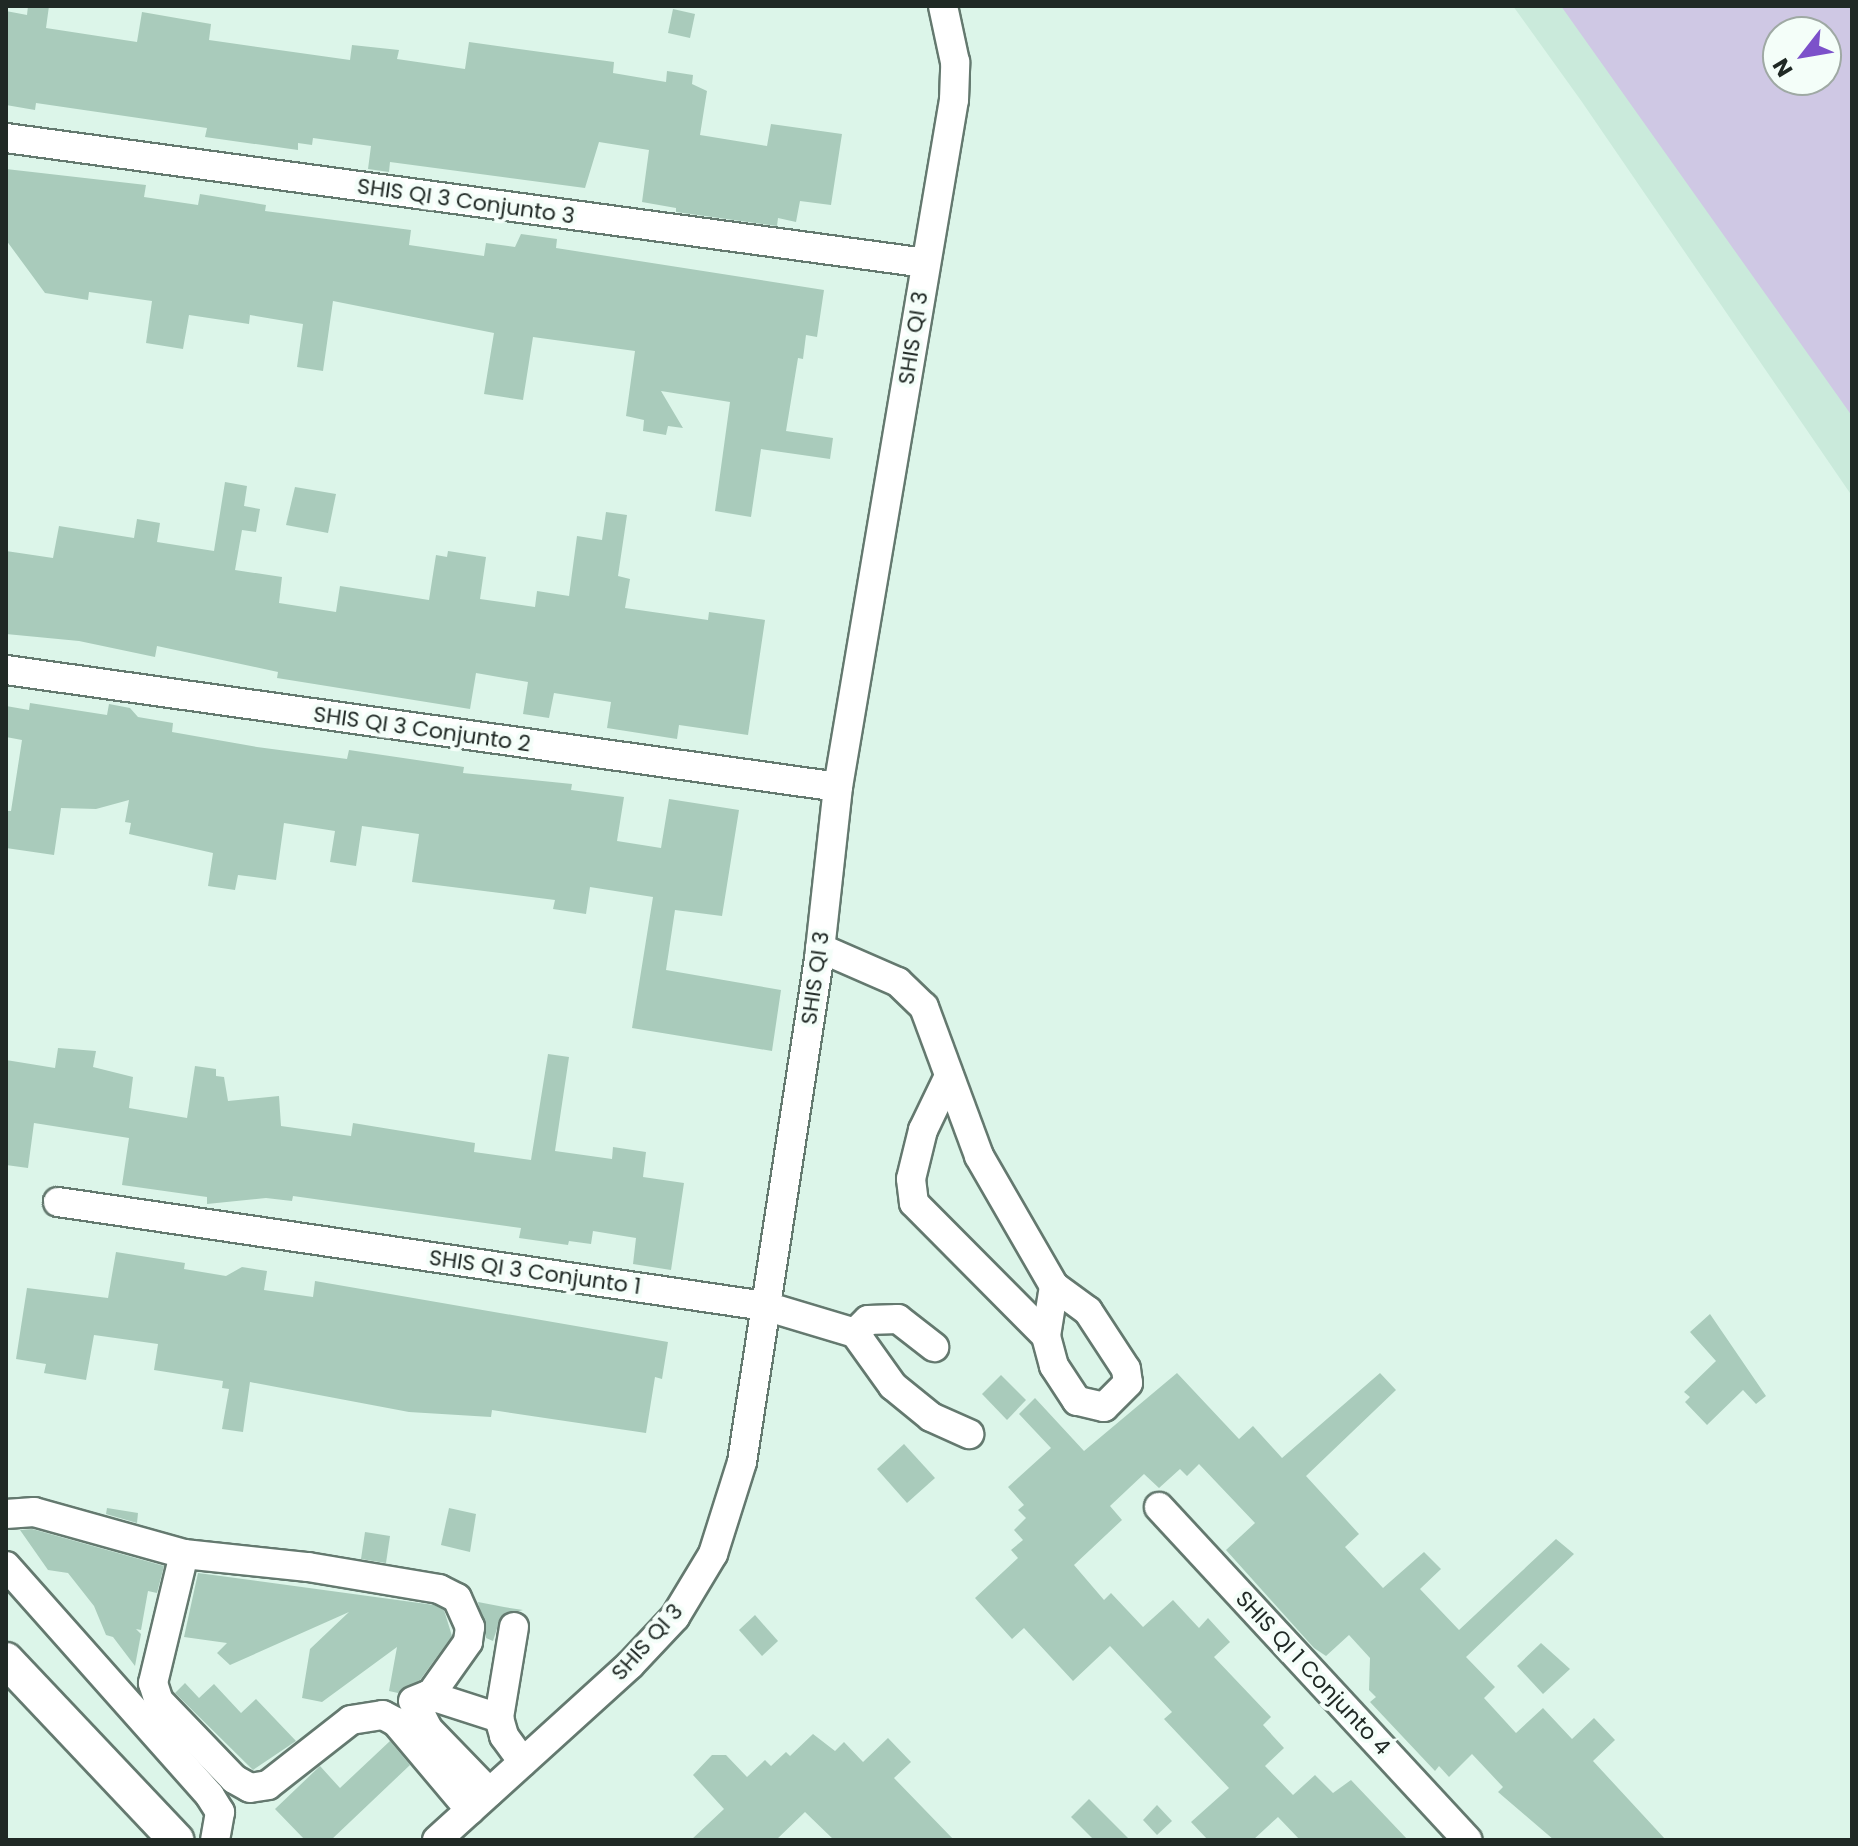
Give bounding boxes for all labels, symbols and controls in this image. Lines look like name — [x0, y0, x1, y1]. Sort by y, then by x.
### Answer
north arrow — [1762, 16, 1842, 96]
text: N — [1765, 53, 1800, 83]
street label: SHIS QI 3 Conjunto 3 — [355, 173, 577, 229]
street label: SHIS QI 3 — [893, 290, 933, 386]
street label: SHIS QI 3 Conjunto 2 — [312, 701, 532, 757]
street label: SHIS QI 3 — [795, 930, 835, 1026]
street label: SHIS QI 3 Conjunto 1 — [427, 1244, 643, 1300]
street label: SHIS QI 1 Conjunto 4 — [1230, 1586, 1396, 1760]
street label: SHIS QI 3 — [606, 1598, 688, 1686]

